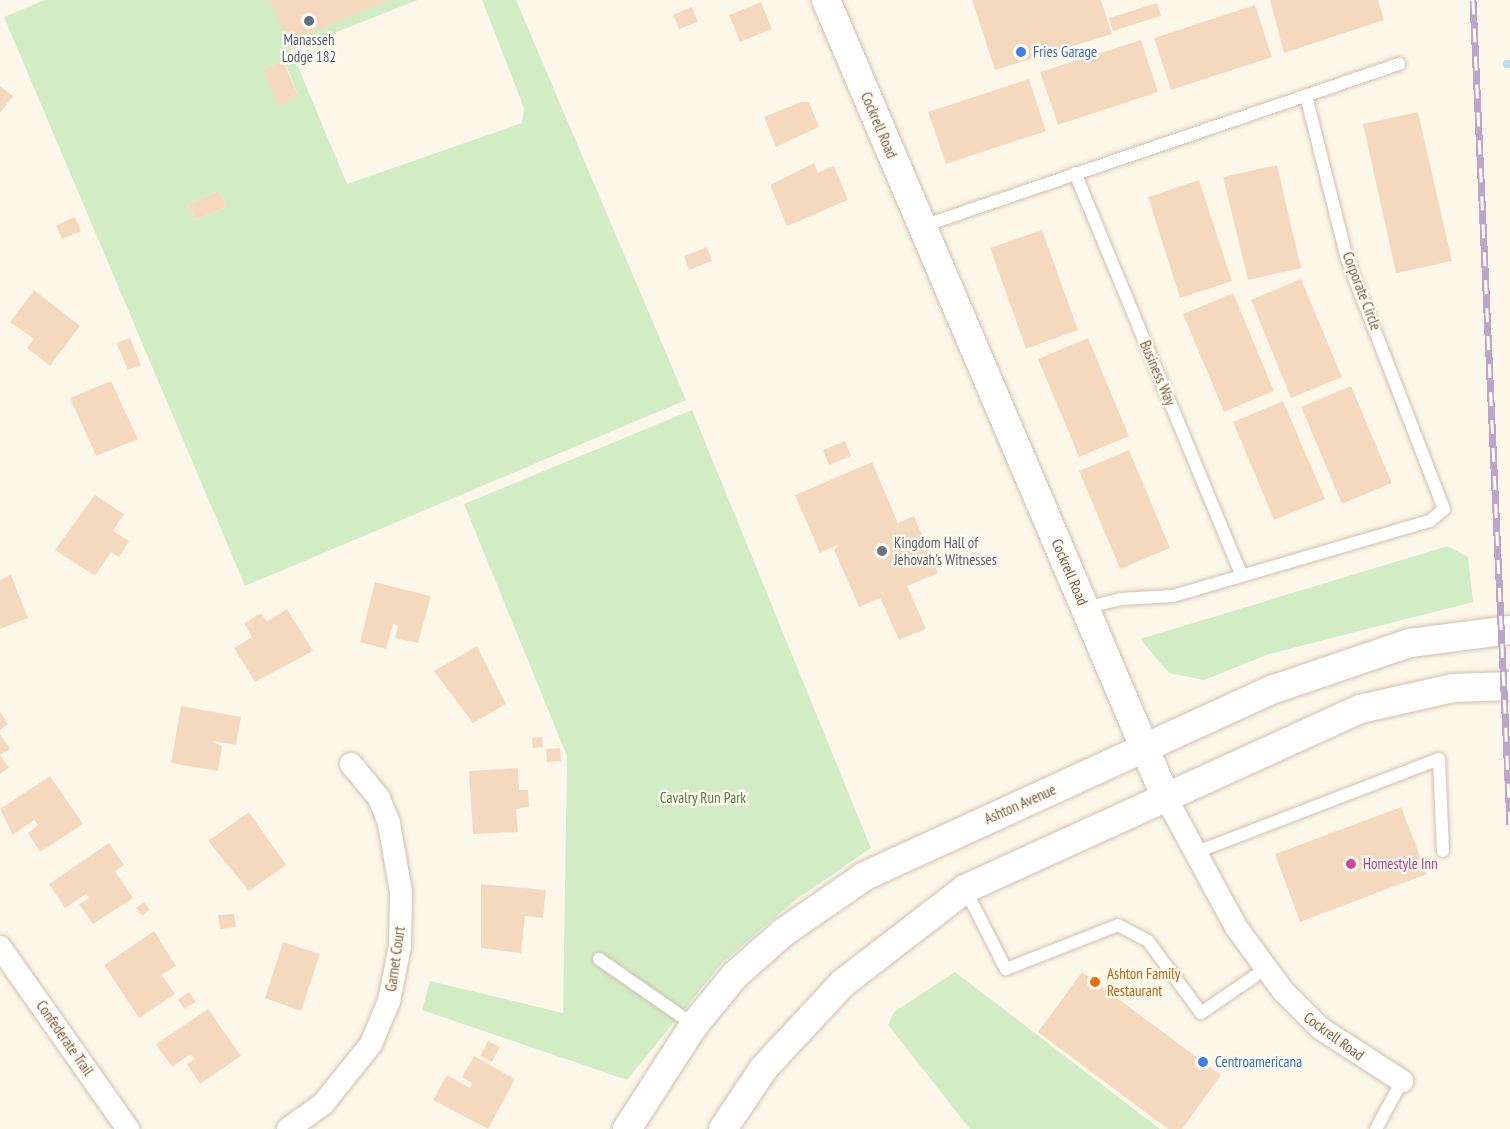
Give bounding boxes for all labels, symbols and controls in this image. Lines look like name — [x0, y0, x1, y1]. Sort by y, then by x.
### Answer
marker: Manasseh Lodge 182 — [302, 14, 316, 28]
place label: Manasseh Lodge 182 — [282, 30, 336, 65]
place label: Fries Garage — [1033, 43, 1097, 61]
marker: Fries Garage — [1014, 45, 1028, 59]
street label: Cockrell Road — [857, 89, 901, 161]
street label: Corporate Circle — [1339, 249, 1385, 333]
street label: Business Way — [1136, 338, 1180, 408]
place label: Kingdom Hall of Jehovah's Witnesses — [894, 533, 997, 568]
street label: Cockrell Road — [1048, 536, 1092, 608]
marker: Kingdom Hall of Jehovah's Witnesses — [875, 544, 889, 558]
street label: Ashton Avenue — [981, 780, 1059, 828]
park label: Cavalry Run Park — [660, 789, 746, 807]
place label: Homestyle Inn — [1363, 855, 1438, 873]
marker: Homestyle Inn — [1344, 857, 1358, 871]
street label: Garnet Court — [382, 925, 408, 993]
place label: Ashton Family Restaurant — [1107, 964, 1180, 999]
marker: Ashton Family Restaurant — [1088, 975, 1102, 989]
street label: Confederate Trail — [32, 997, 98, 1079]
street label: Cockrell Road — [1300, 1008, 1368, 1064]
place label: Centroamericana — [1215, 1053, 1302, 1071]
marker: Centroamericana — [1196, 1055, 1210, 1069]

